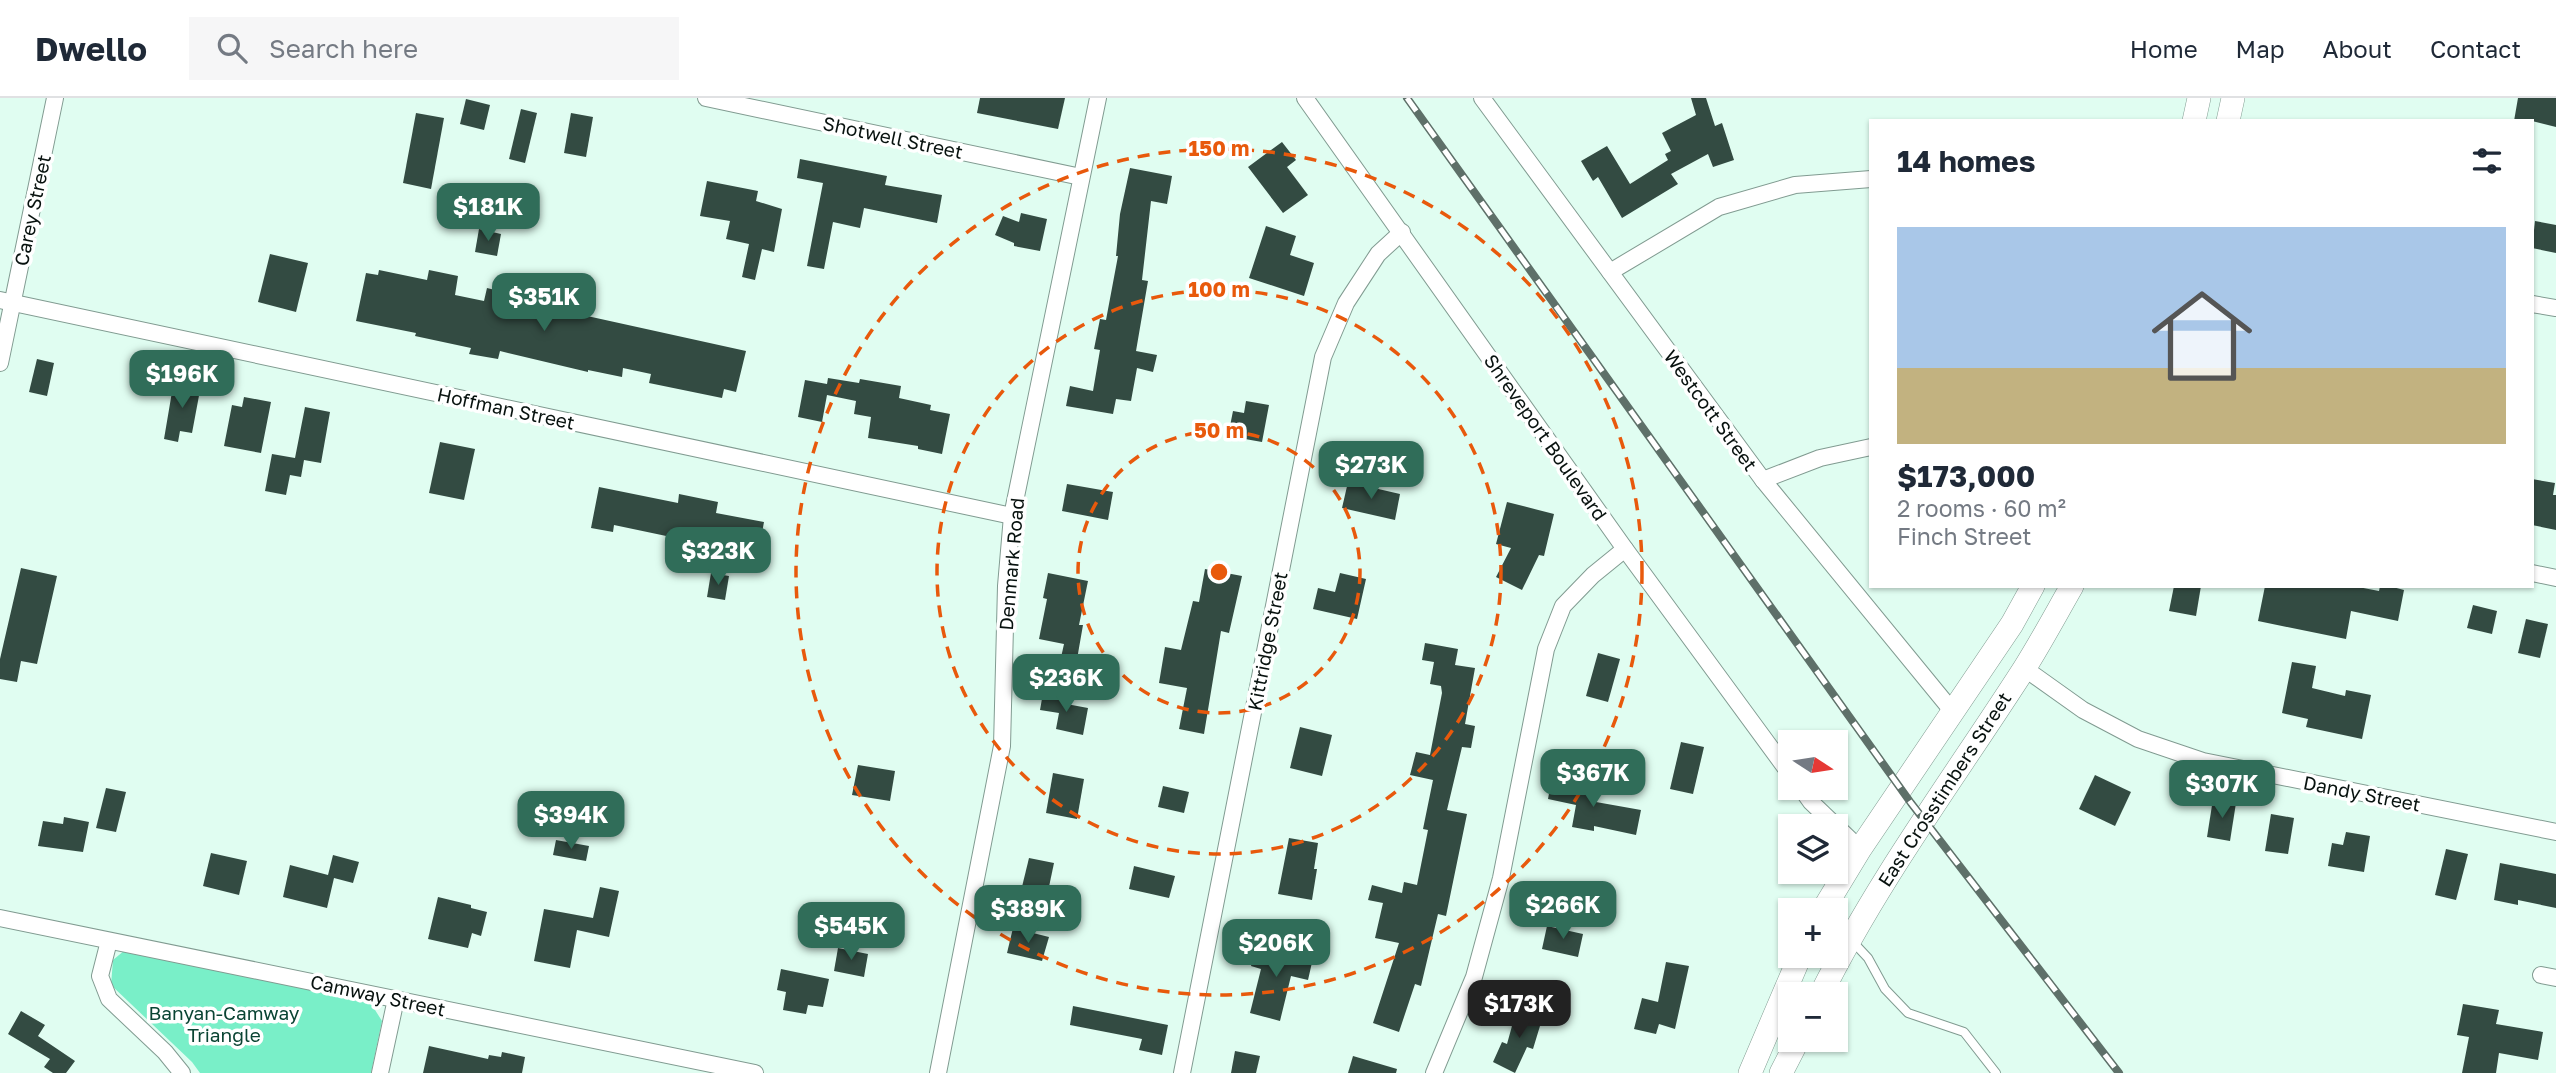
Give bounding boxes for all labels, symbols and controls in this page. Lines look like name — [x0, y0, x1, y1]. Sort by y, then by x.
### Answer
search box — [189, 17, 679, 80]
text: Dwello — [35, 29, 147, 68]
icon: search — [213, 29, 251, 67]
text: Search here — [269, 33, 418, 64]
text: Home — [2130, 34, 2198, 63]
text: Map — [2236, 34, 2285, 63]
text: About — [2323, 34, 2392, 63]
text: Contact — [2430, 34, 2521, 63]
street label: Shotwell Street — [821, 111, 965, 163]
text: 150 m — [1189, 135, 1249, 161]
icon: filters — [2468, 142, 2506, 180]
text: 14 homes — [1897, 143, 2036, 179]
street label: Carey Street — [9, 152, 55, 268]
pin: $181K — [439, 184, 537, 243]
text: $181K — [453, 192, 523, 220]
icon: home — [2139, 273, 2265, 399]
pin: $351K — [495, 274, 593, 333]
text: 100 m — [1188, 276, 1250, 302]
text: $351K — [508, 282, 580, 310]
street label: Westcott Street — [1659, 345, 1763, 475]
street label: Shreveport Boulevard — [1480, 349, 1612, 525]
pin: $196K — [133, 350, 231, 410]
text: $196K — [145, 359, 219, 387]
street label: Hoffman Street — [435, 382, 577, 434]
text: 50 m — [1194, 417, 1244, 443]
pin: $273K — [1322, 442, 1420, 501]
text: $273K — [1335, 450, 1407, 478]
text: $173,000 — [1897, 458, 2035, 494]
text: 2 rooms · 60 m² — [1897, 494, 2066, 522]
street label: Denmark Road — [994, 497, 1028, 631]
text: Finch Street — [1897, 522, 2032, 550]
pin: $323K — [669, 528, 767, 587]
text: $323K — [681, 536, 755, 564]
centre of rings — [1207, 560, 1231, 584]
street label: Kittridge Street — [1242, 570, 1292, 712]
pin: $236K — [1017, 654, 1115, 714]
text: $236K — [1029, 663, 1103, 691]
street label: East Crosstimbers Street — [1873, 688, 2015, 890]
north arrow — [1778, 730, 1848, 800]
map controls — [1778, 730, 1848, 1052]
pin: $367K — [1544, 750, 1642, 809]
text: $367K — [1556, 758, 1630, 786]
pin: $307K — [2173, 760, 2271, 820]
text: $307K — [2185, 769, 2259, 797]
street label: Dandy Street — [2301, 770, 2423, 816]
pin: $394K — [522, 792, 620, 851]
text: $394K — [533, 800, 609, 828]
button: layers — [1778, 814, 1848, 884]
pin: $266K — [1514, 882, 1612, 941]
pin: $389K — [979, 886, 1077, 945]
text: $266K — [1525, 890, 1601, 918]
text: $389K — [990, 894, 1066, 922]
button: + — [1778, 898, 1848, 968]
pin: $545K — [802, 902, 900, 962]
text: $545K — [814, 911, 888, 939]
pin: $206K — [1227, 920, 1325, 979]
text: $206K — [1238, 928, 1314, 956]
street label: Camway Street — [308, 969, 448, 1021]
pin: $173K — [1470, 981, 1568, 1040]
button: − — [1778, 982, 1848, 1052]
text: $173K — [1484, 989, 1554, 1017]
park label: Banyan-Camway Triangle — [149, 1001, 300, 1046]

